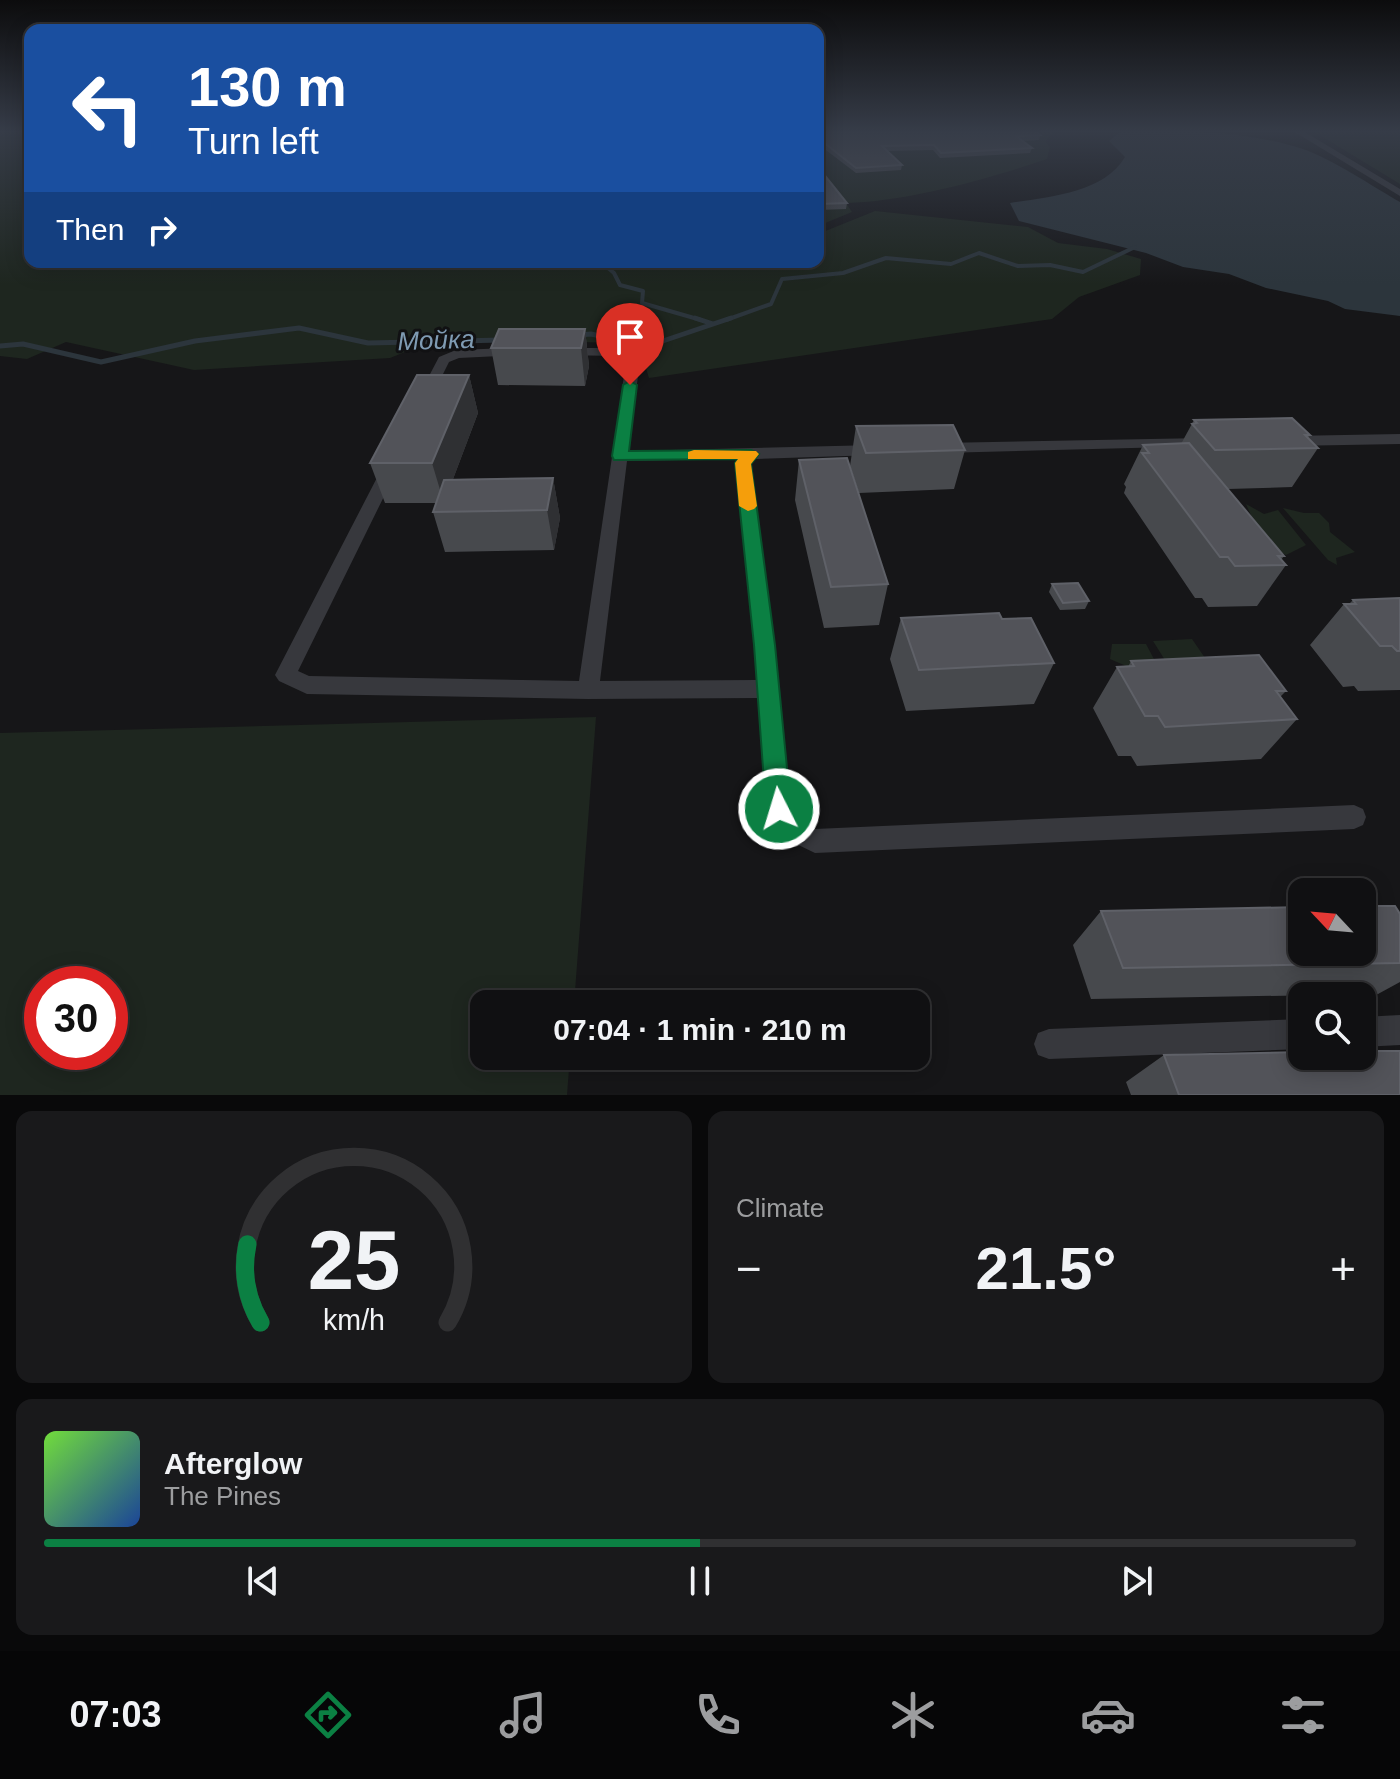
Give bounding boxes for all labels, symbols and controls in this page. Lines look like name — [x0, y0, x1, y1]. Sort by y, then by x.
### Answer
text: 130 m — [188, 55, 347, 118]
icon: left — [56, 56, 160, 160]
text: Turn left — [188, 121, 319, 162]
icon: right — [140, 208, 184, 252]
text: Then — [56, 213, 124, 246]
pin — [596, 303, 664, 385]
icon: arrive — [608, 315, 652, 359]
water label: Мойка — [397, 324, 475, 356]
position arrow — [737, 767, 821, 851]
north arrow — [1288, 878, 1376, 966]
map controls — [1288, 878, 1376, 1070]
speed limit sign: 30 — [24, 966, 128, 1070]
button: search — [1288, 982, 1376, 1070]
text: 07:04 · 1 min · 210 m — [553, 1013, 847, 1046]
text: Climate — [736, 1193, 824, 1223]
text: 25 — [308, 1214, 400, 1307]
text: 21.5° — [976, 1235, 1116, 1302]
text: − — [736, 1244, 762, 1293]
text: + — [1330, 1244, 1356, 1293]
text: km/h — [323, 1304, 385, 1336]
text: Afterglow — [164, 1447, 302, 1480]
text: The Pines — [164, 1481, 281, 1511]
icon: previous — [241, 1559, 285, 1603]
icon: pause — [678, 1559, 722, 1603]
icon: next — [1115, 1559, 1159, 1603]
icon: directions — [300, 1687, 356, 1743]
icon: music — [495, 1687, 551, 1743]
icon: phone — [690, 1687, 746, 1743]
icon: climate — [885, 1687, 941, 1743]
icon: car — [1080, 1687, 1136, 1743]
icon: filters — [1275, 1687, 1331, 1743]
text: 07:03 — [69, 1694, 162, 1735]

